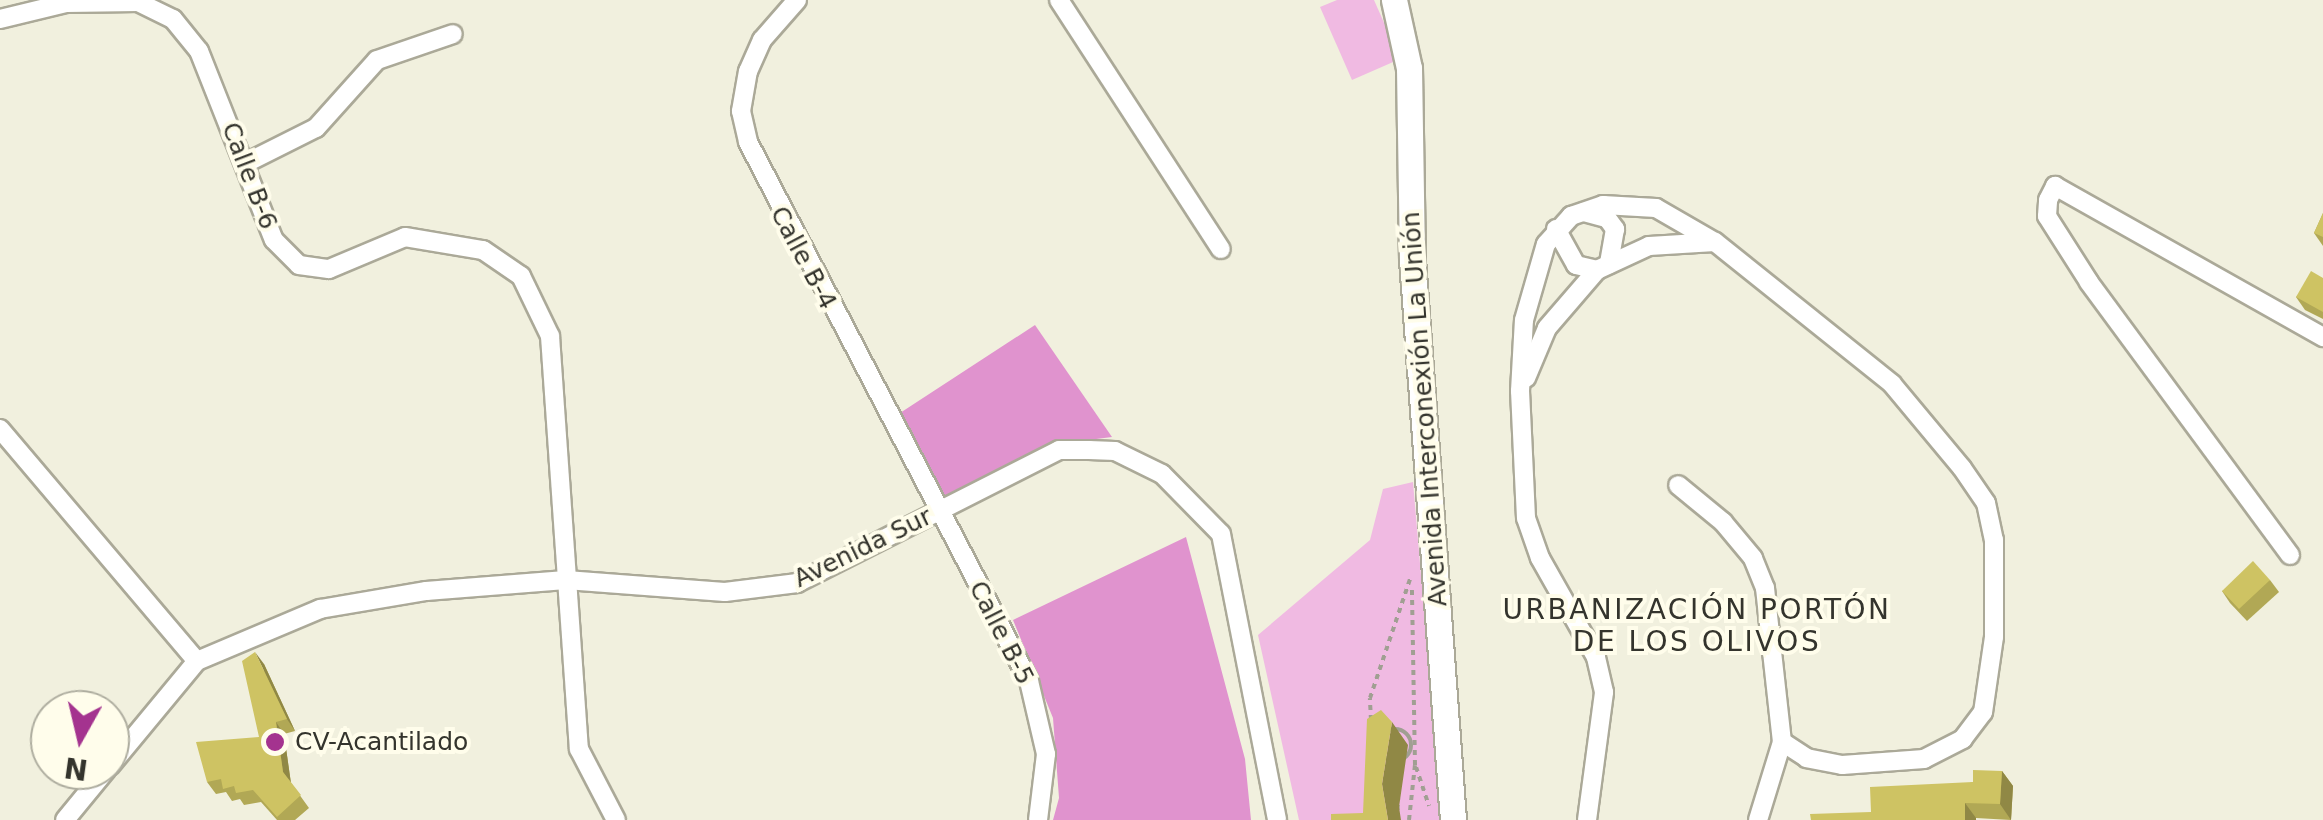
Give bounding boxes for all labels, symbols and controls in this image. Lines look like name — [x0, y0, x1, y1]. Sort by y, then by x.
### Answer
street label: Calle B-6 — [215, 118, 283, 234]
street label: Calle B-4 — [763, 201, 843, 315]
street label: Avenida Interconexión La Unión — [1396, 210, 1454, 608]
street label: Avenida Sur — [789, 502, 937, 594]
street label: Calle B-5 — [962, 576, 1040, 690]
district label: URBANIZACIÓN PORTÓN DE LOS OLIVOS — [1503, 593, 1891, 659]
north arrow — [30, 690, 130, 790]
place label: CV-Acantilado — [295, 727, 468, 757]
marker: CV-Acantilado — [264, 731, 286, 753]
text: N — [62, 750, 90, 786]

